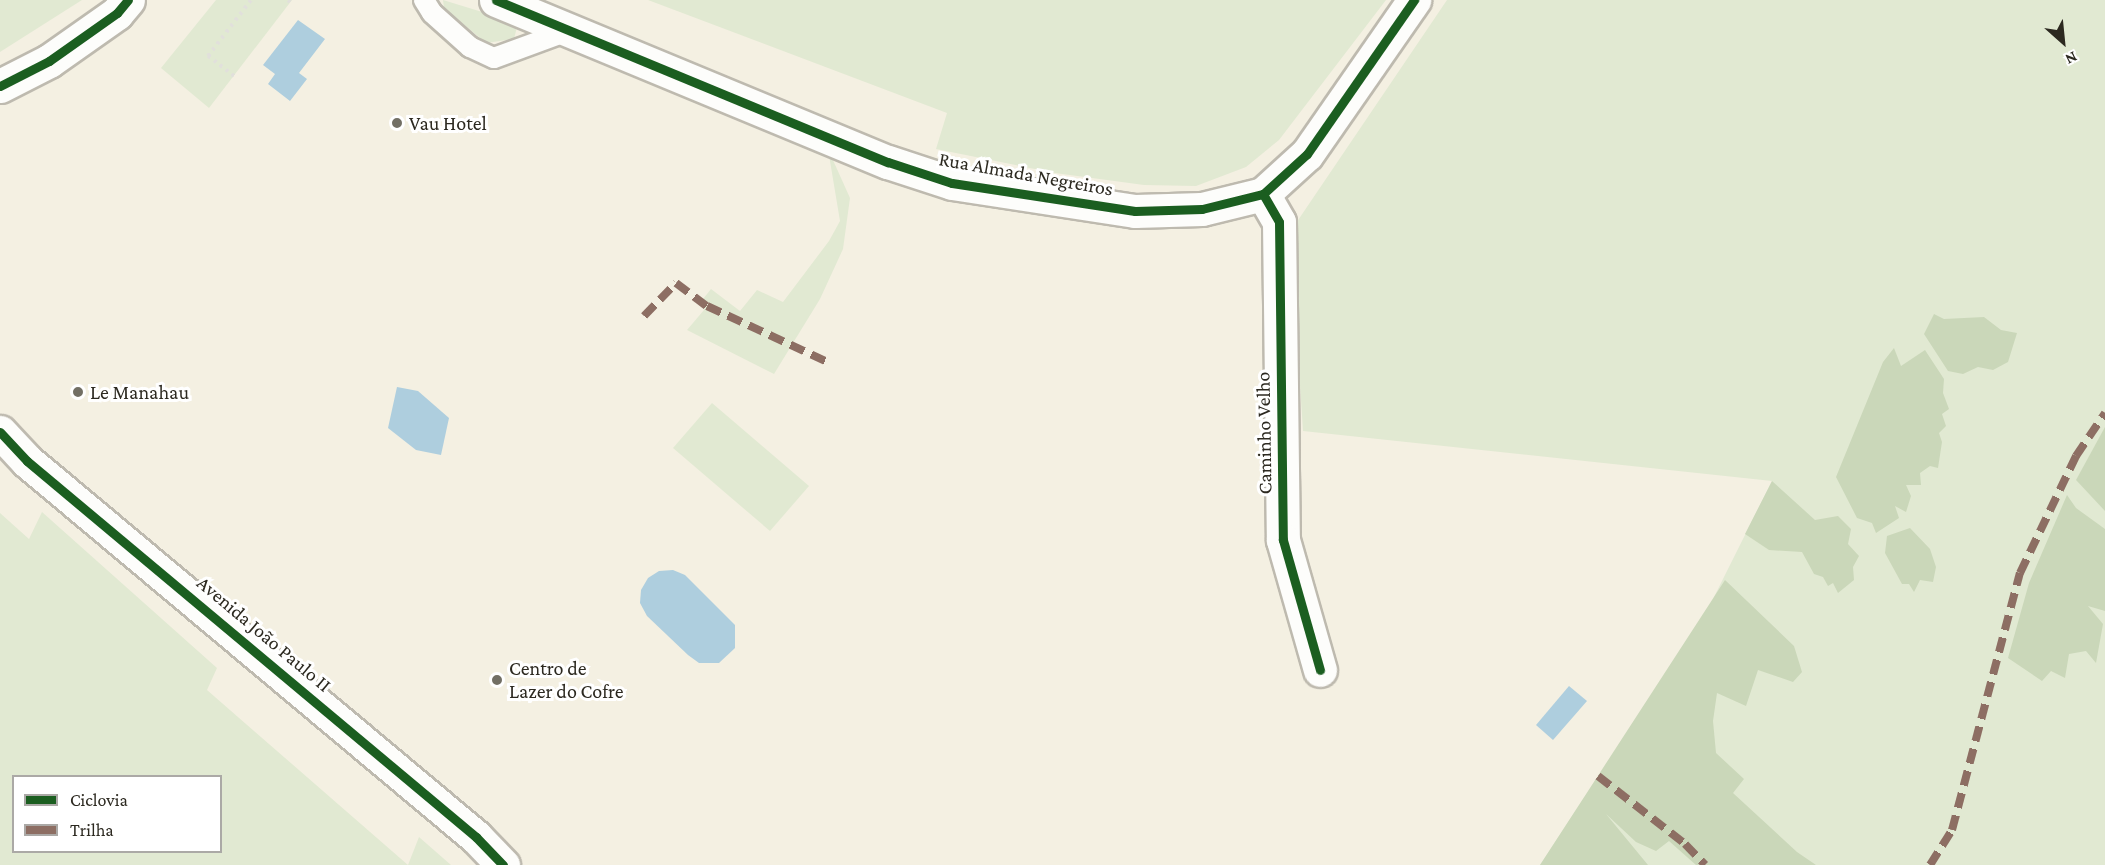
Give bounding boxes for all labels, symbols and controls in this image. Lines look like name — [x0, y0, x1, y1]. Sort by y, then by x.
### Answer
north arrow — [2033, 12, 2093, 72]
text: N — [2063, 48, 2080, 69]
place label: Vau Hotel — [409, 111, 487, 135]
marker: Vau Hotel — [390, 116, 404, 130]
street label: Rua Almada Negreiros — [937, 147, 1115, 201]
street label: Caminho Velho — [1251, 371, 1277, 495]
place label: Le Manahau — [90, 380, 189, 404]
marker: Le Manahau — [71, 385, 85, 399]
street label: Avenida João Paulo II — [192, 571, 336, 697]
place label: Centro de Lazer do Cofre — [509, 656, 624, 703]
marker: Centro de Lazer do Cofre — [490, 673, 504, 687]
legend — [12, 775, 222, 853]
text: Ciclovia — [70, 790, 128, 810]
text: Trilha — [70, 820, 114, 840]

